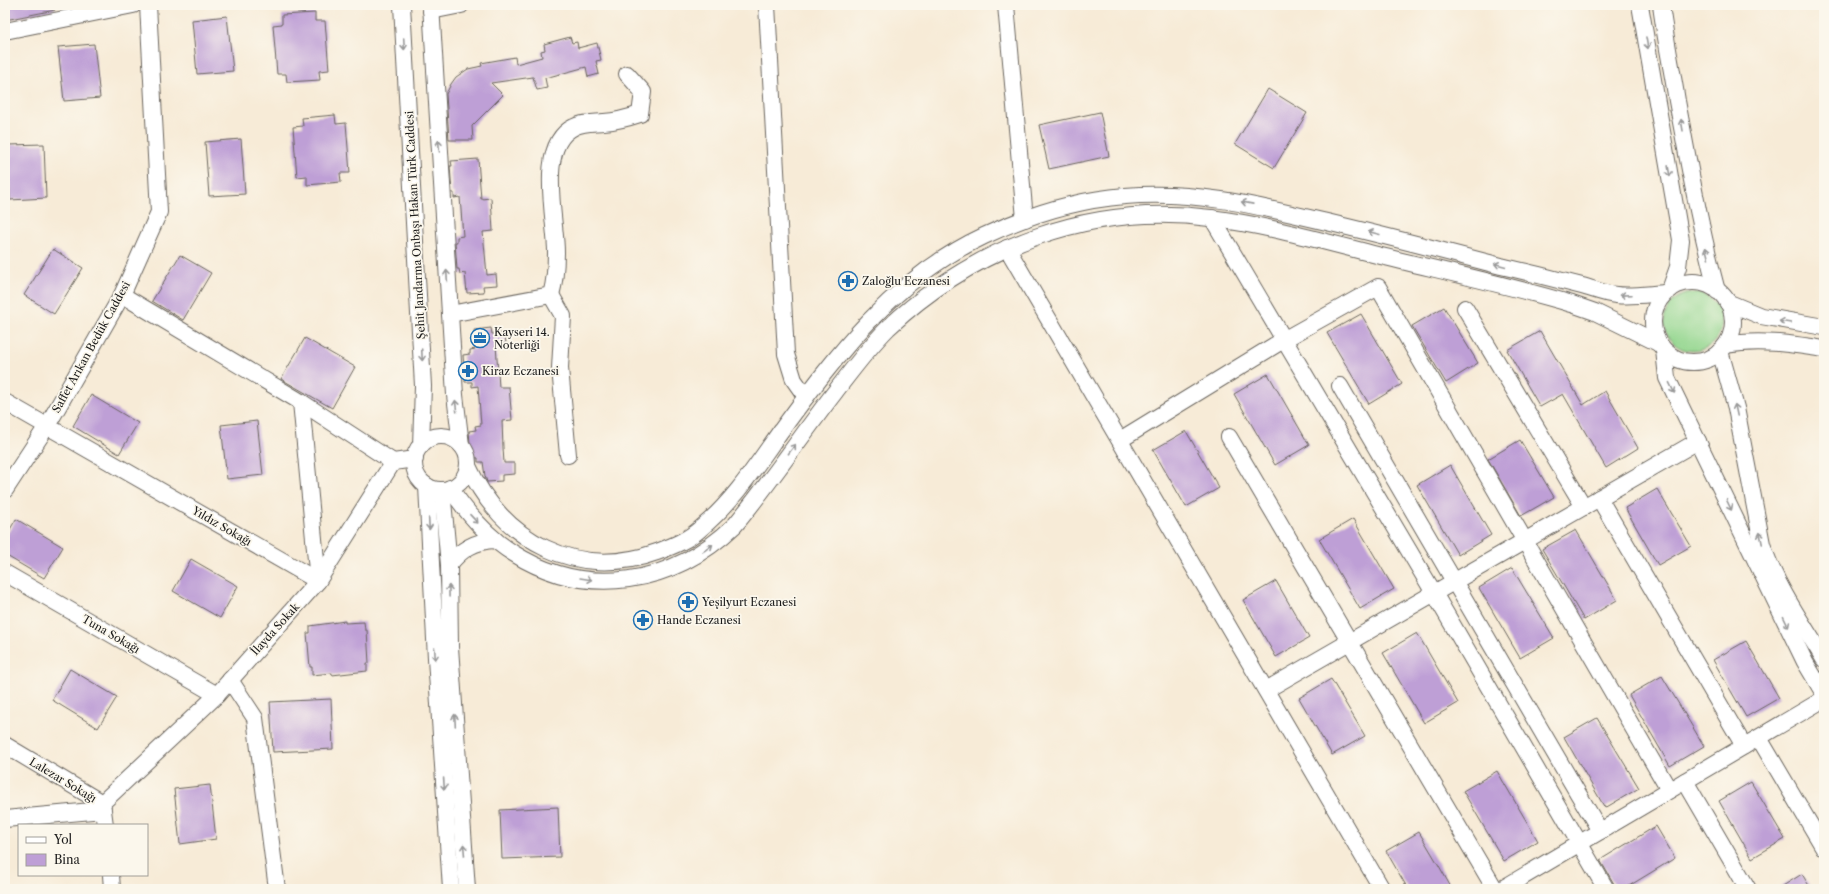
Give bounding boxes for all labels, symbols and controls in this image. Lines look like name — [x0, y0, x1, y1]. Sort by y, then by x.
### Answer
one-way arrow — [400, 37, 408, 50]
one-way arrow — [1643, 37, 1651, 50]
street label: Şehit Jandarma Onbaşı Hakan Türk Caddesi — [402, 110, 428, 339]
one-way arrow — [1678, 119, 1686, 132]
one-way arrow — [436, 140, 443, 153]
one-way arrow — [1665, 165, 1673, 178]
one-way arrow — [1241, 199, 1254, 207]
one-way arrow — [1368, 229, 1381, 237]
one-way arrow — [1703, 247, 1710, 260]
one-way arrow — [1494, 261, 1507, 269]
one-way arrow — [444, 270, 451, 283]
pharmacy icon: Zaloğlu Eczanesi — [837, 270, 859, 292]
place label: Zaloğlu Eczanesi — [862, 274, 951, 288]
street label: Saffet Arıkan Bedük Caddesi — [49, 278, 133, 415]
one-way arrow — [1620, 291, 1633, 299]
one-way arrow — [1779, 318, 1792, 326]
place label: Kayseri 14. Noterliği — [494, 325, 550, 352]
office icon: Kayseri 14. Noterliği — [469, 327, 491, 349]
one-way arrow — [418, 348, 426, 361]
pharmacy icon: Kiraz Eczanesi — [457, 360, 479, 382]
place label: Kiraz Eczanesi — [482, 364, 560, 378]
one-way arrow — [1669, 381, 1676, 393]
one-way arrow — [453, 400, 460, 413]
one-way arrow — [1732, 404, 1740, 417]
one-way arrow — [787, 444, 796, 455]
one-way arrow — [1726, 498, 1733, 510]
street label: Yıldız Sokağı — [189, 503, 255, 549]
one-way arrow — [469, 514, 478, 524]
one-way arrow — [426, 517, 433, 530]
one-way arrow — [1756, 532, 1764, 545]
one-way arrow — [703, 544, 714, 552]
one-way arrow — [579, 575, 592, 583]
one-way arrow — [445, 585, 453, 598]
pharmacy icon: Yeşilyurt Eczanesi — [677, 591, 699, 613]
place label: Yeşilyurt Eczanesi — [701, 595, 797, 609]
street label: İlayda Sokak — [247, 599, 303, 658]
pharmacy icon: Hande Eczanesi — [632, 609, 654, 631]
street label: Tuna Sokağı — [80, 612, 143, 656]
place label: Hande Eczanesi — [657, 613, 741, 627]
one-way arrow — [1783, 615, 1790, 627]
one-way arrow — [432, 647, 439, 660]
one-way arrow — [451, 714, 458, 727]
street label: Lalezar Sokağı — [27, 755, 100, 806]
one-way arrow — [440, 777, 447, 790]
legend — [18, 824, 148, 876]
text: Yol — [53, 832, 72, 847]
one-way arrow — [460, 844, 468, 857]
text: Bina — [54, 852, 81, 867]

